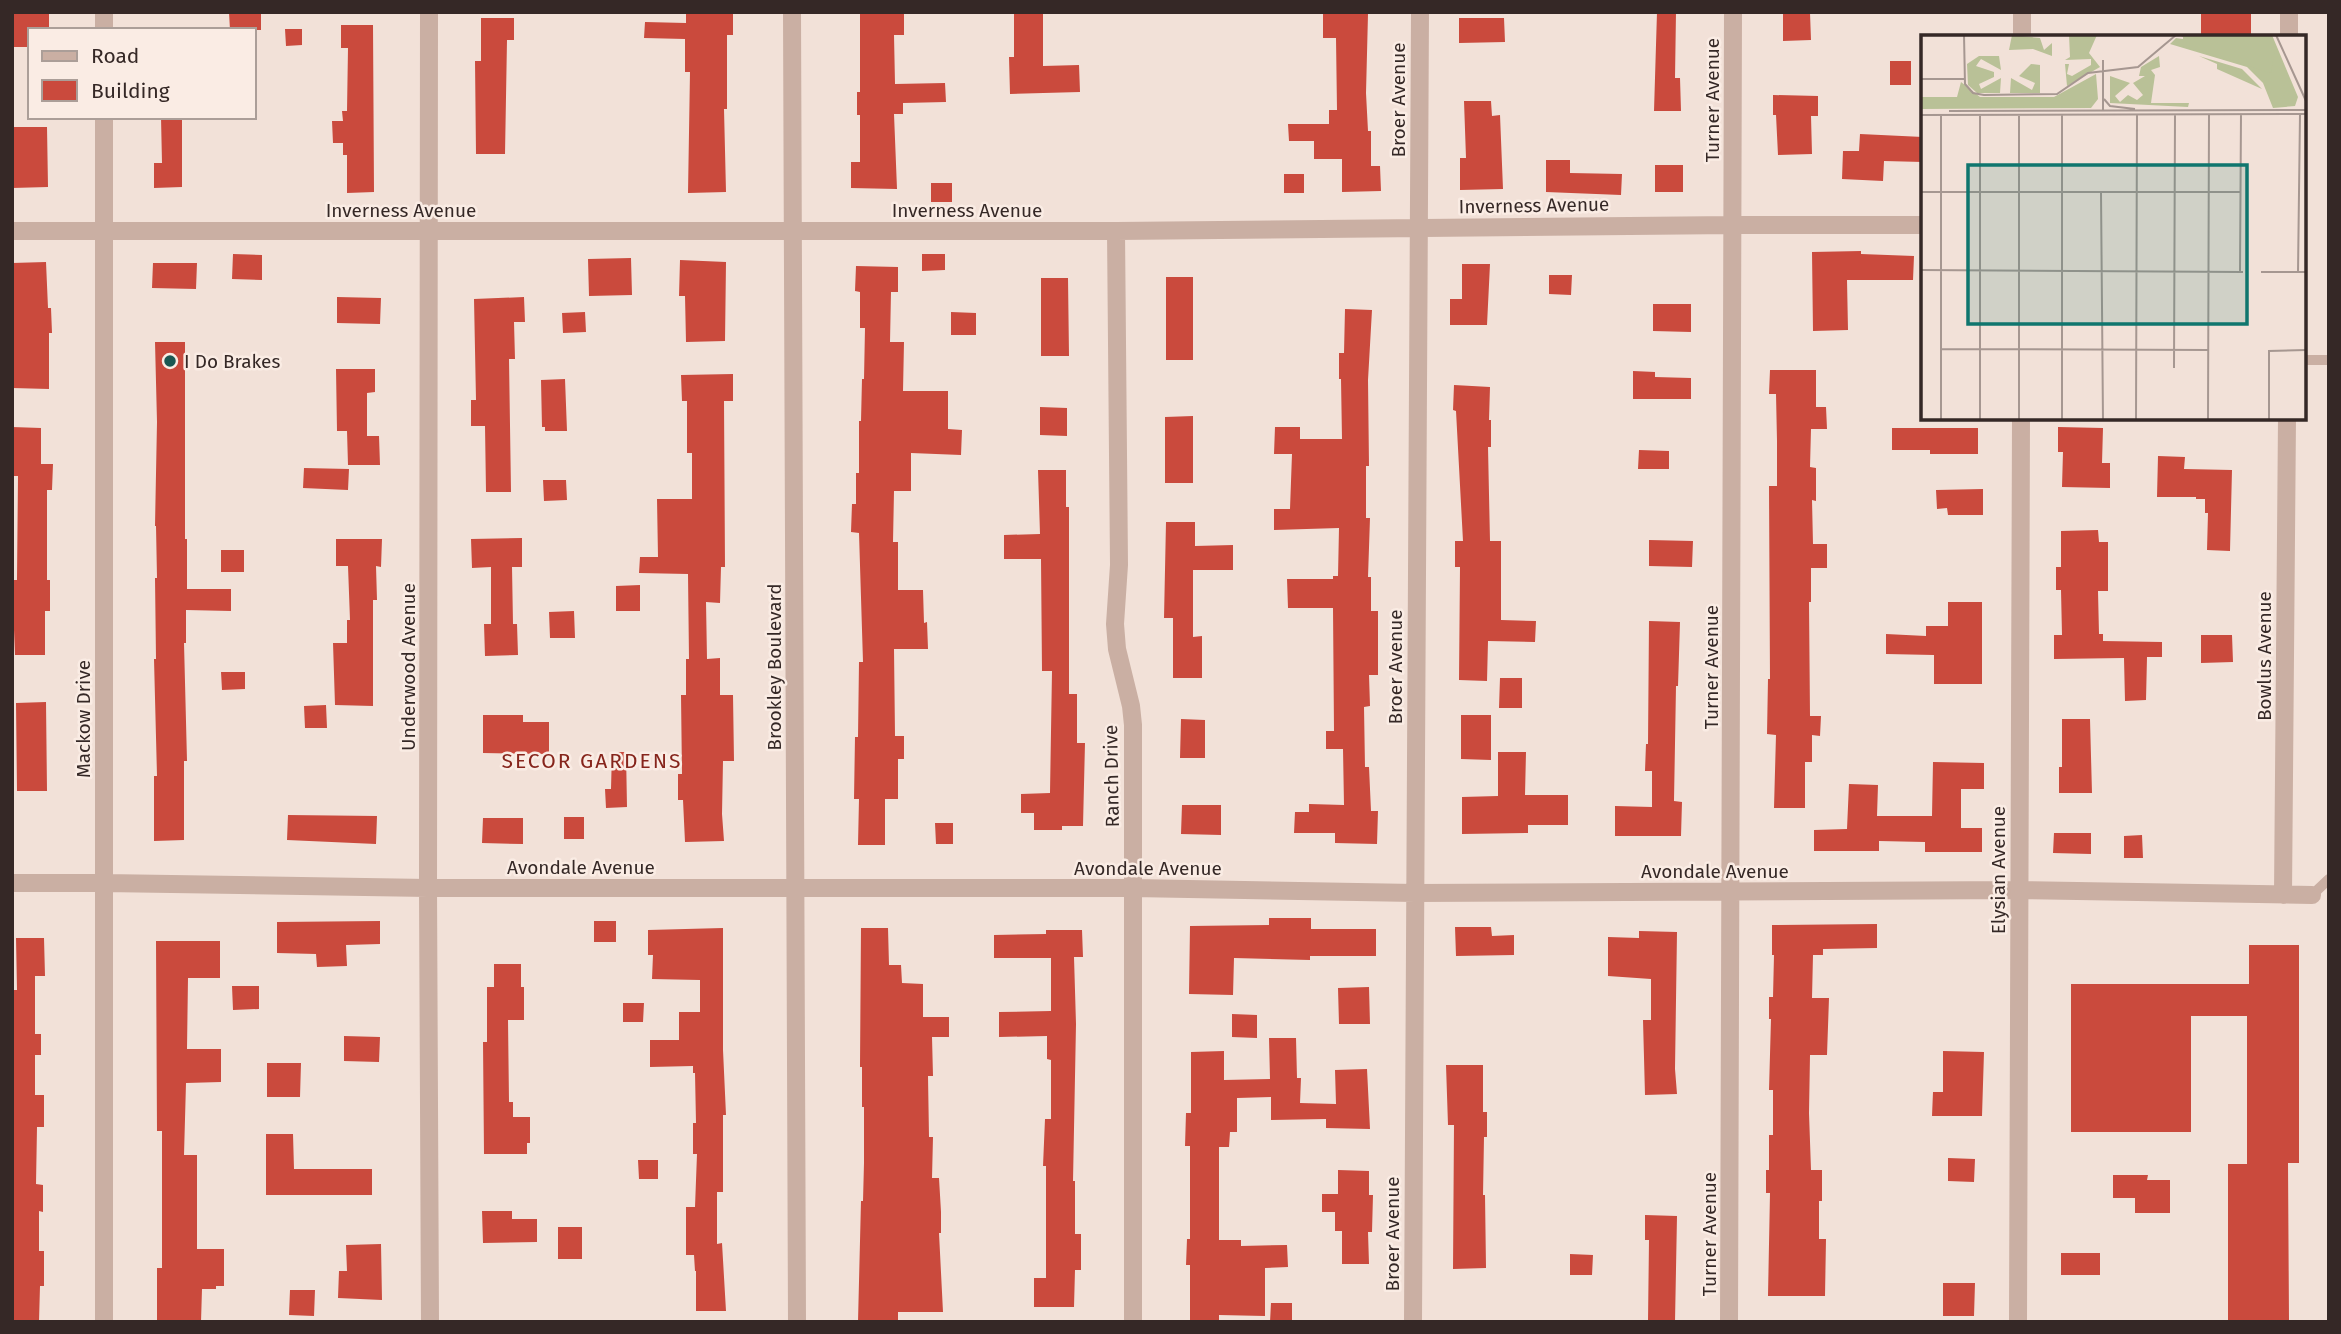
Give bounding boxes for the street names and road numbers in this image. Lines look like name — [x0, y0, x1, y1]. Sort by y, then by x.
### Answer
street label: Turner Avenue — [1701, 38, 1724, 162]
street label: Broer Avenue — [1387, 42, 1410, 158]
street label: Inverness Avenue — [1458, 193, 1610, 218]
street label: Inverness Avenue — [326, 199, 476, 222]
street label: Inverness Avenue — [892, 199, 1042, 222]
street label: Underwood Avenue — [397, 583, 420, 751]
street label: Brookley Boulevard — [763, 583, 786, 751]
street label: Bowlus Avenue — [2253, 591, 2276, 721]
street label: Turner Avenue — [1700, 605, 1723, 729]
street label: Broer Avenue — [1384, 609, 1407, 725]
street label: Mackow Drive — [72, 660, 95, 778]
street label: Ranch Drive — [1099, 725, 1124, 827]
street label: Elysian Avenue — [1987, 806, 2010, 934]
street label: Avondale Avenue — [507, 856, 655, 879]
street label: Avondale Avenue — [1074, 857, 1222, 880]
street label: Avondale Avenue — [1641, 860, 1789, 883]
street label: Turner Avenue — [1698, 1172, 1721, 1296]
street label: Broer Avenue — [1381, 1176, 1404, 1292]

